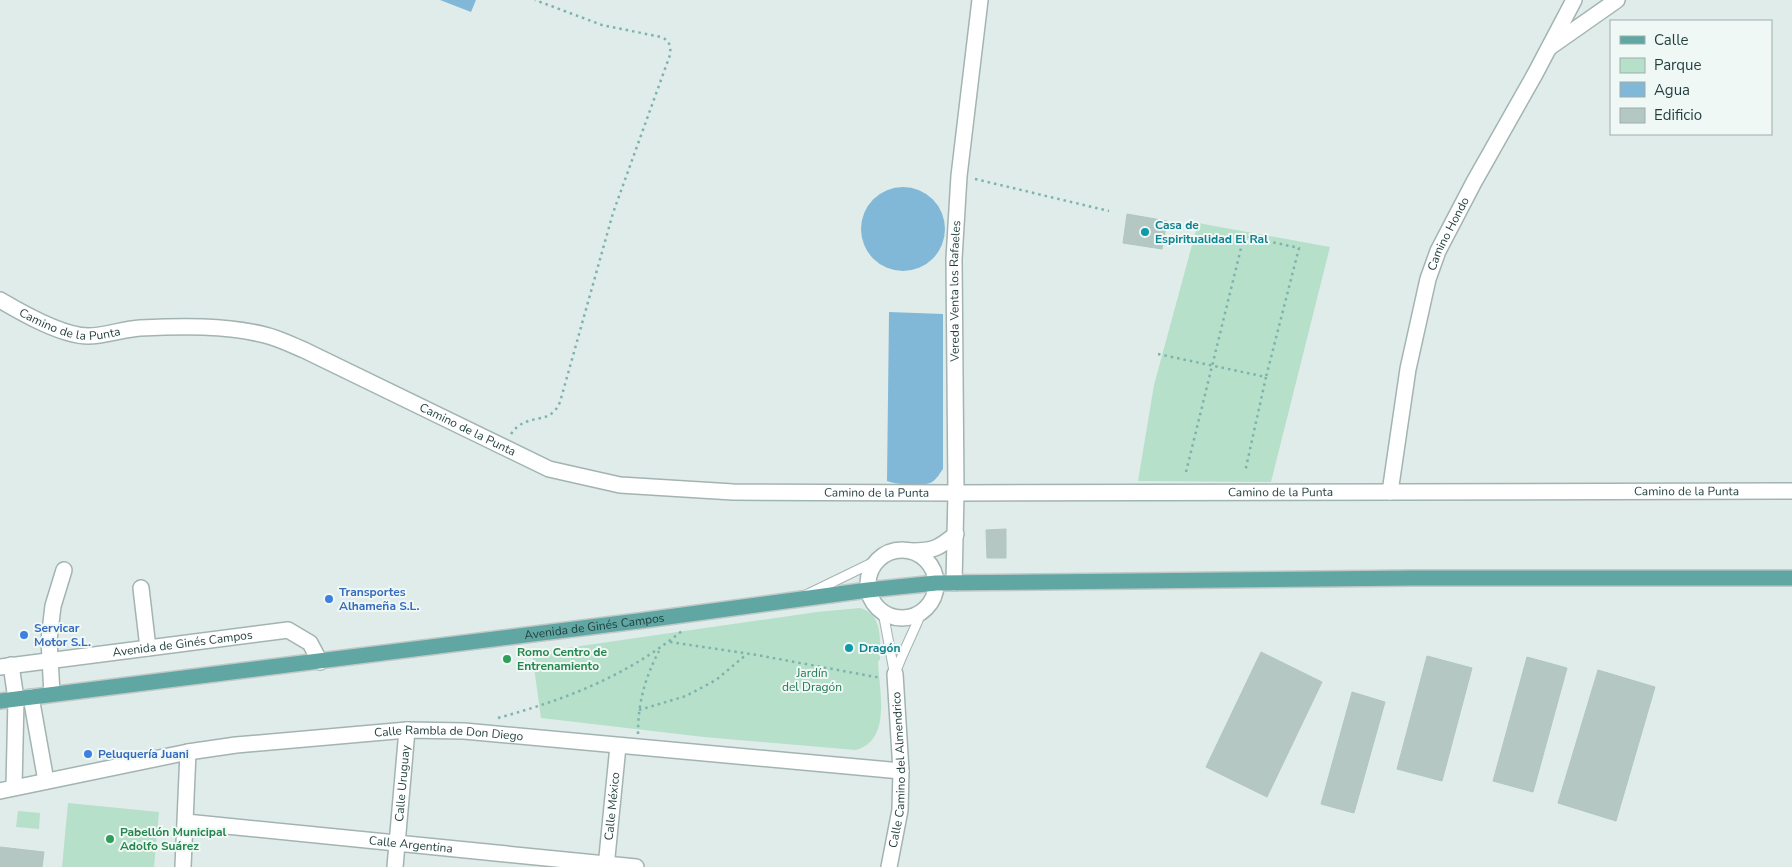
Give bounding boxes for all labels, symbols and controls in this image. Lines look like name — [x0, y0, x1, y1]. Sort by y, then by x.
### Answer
legend — [1610, 20, 1772, 135]
text: Calle — [1654, 30, 1689, 50]
text: Parque — [1654, 55, 1702, 75]
text: Agua — [1654, 80, 1690, 100]
text: Edificio — [1654, 105, 1702, 125]
street label: Camino Hondo — [1424, 194, 1473, 273]
place label: Casa de Espiritualidad El Ral — [1155, 217, 1268, 247]
street label: Vereda Venta los Rafaeles — [946, 220, 964, 363]
marker: Casa de Espiritualidad El Ral — [1139, 226, 1151, 238]
street label: Camino de la Punta — [16, 305, 122, 344]
street label: Camino de la Punta — [417, 399, 518, 460]
street label: Camino de la Punta — [1634, 483, 1739, 499]
street label: Camino de la Punta — [824, 484, 929, 501]
street label: Camino de la Punta — [1228, 484, 1333, 500]
place label: Transportes Alhameña S.L. — [339, 584, 420, 614]
marker: Transportes Alhameña S.L. — [323, 593, 335, 605]
street label: Avenida de Ginés Campos — [523, 609, 666, 643]
place label: Servicar Motor S.L. — [34, 620, 91, 650]
street label: Avenida de Ginés Campos — [111, 627, 254, 660]
marker: Servicar Motor S.L. — [18, 629, 30, 641]
place label: Dragón — [859, 640, 901, 656]
marker: Dragón — [843, 642, 855, 654]
place label: Romo Centro de Entrenamiento — [517, 644, 607, 674]
marker: Romo Centro de Entrenamiento — [501, 653, 513, 665]
park label: Jardín del Dragón — [782, 665, 842, 695]
street label: Calle Camino del Almendrico — [885, 691, 909, 849]
street label: Calle Rambla de Don Diego — [374, 722, 524, 744]
street label: Calle Uruguay — [391, 744, 414, 822]
place label: Peluquería Juani — [98, 746, 189, 762]
marker: Peluquería Juani — [82, 748, 94, 760]
street label: Calle México — [601, 771, 623, 841]
place label: Pabellón Municipal Adolfo Suárez — [120, 824, 227, 854]
street label: Calle Argentina — [368, 832, 454, 857]
marker: Pabellón Municipal Adolfo Suárez — [104, 833, 116, 845]

